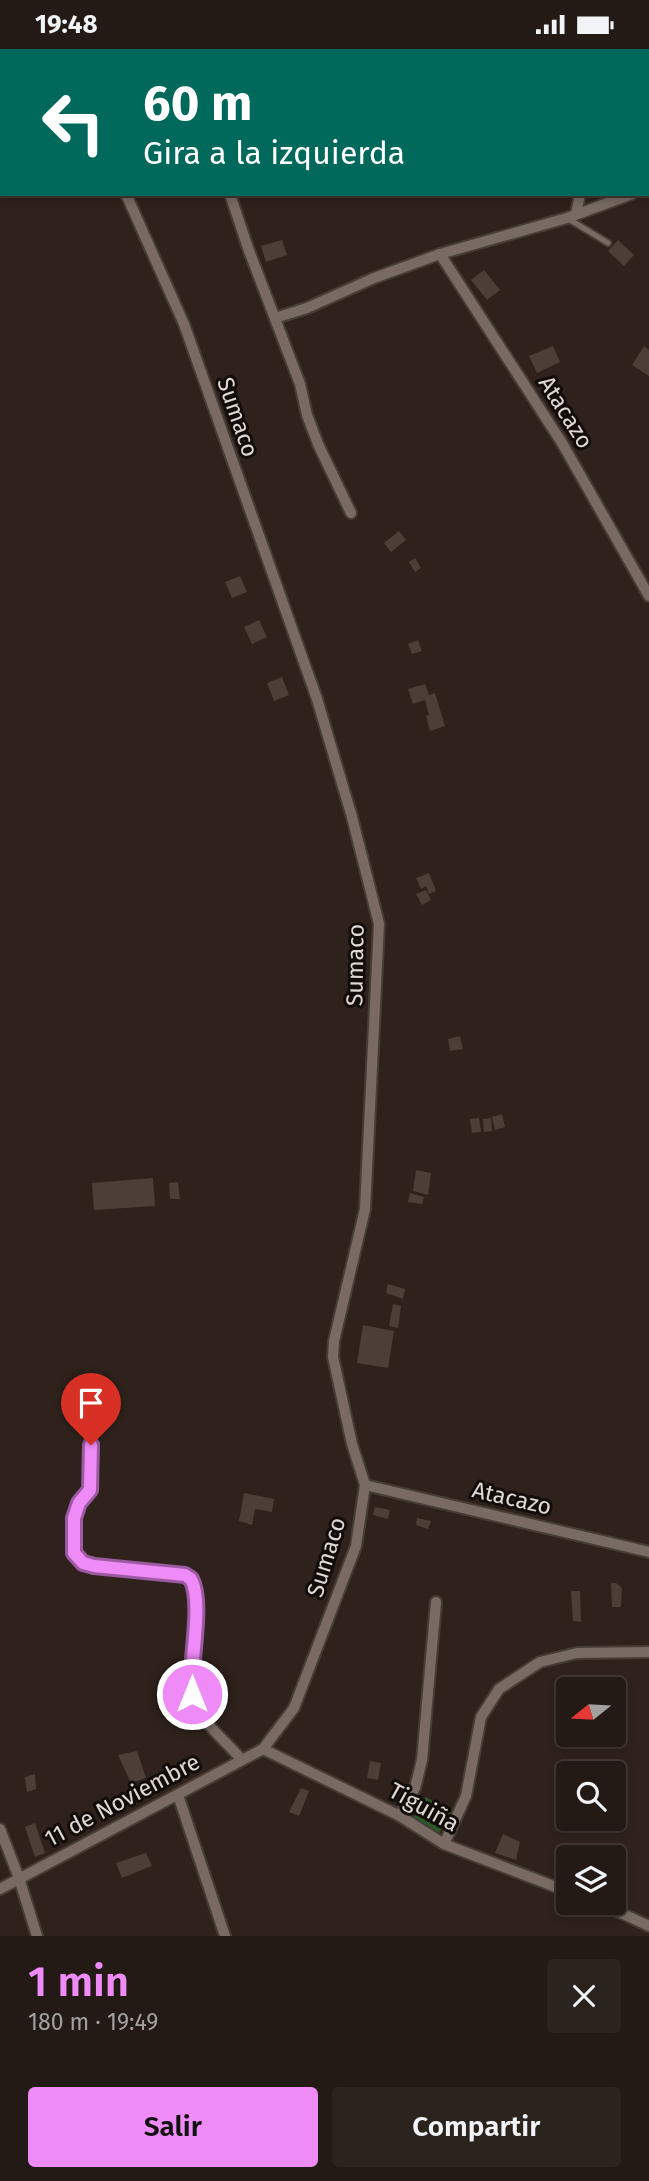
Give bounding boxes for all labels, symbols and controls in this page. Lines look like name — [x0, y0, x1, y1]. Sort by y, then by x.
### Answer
text: 19:48 — [35, 9, 98, 40]
text: 60 m — [143, 74, 252, 133]
icon: left — [28, 77, 119, 168]
text: Gira a la izquierda — [143, 134, 405, 172]
street label: Atacazo — [533, 370, 599, 454]
street label: Sumaco — [211, 374, 265, 460]
street label: Sumaco — [340, 924, 370, 1006]
pin — [61, 1373, 121, 1445]
icon: arrive — [72, 1384, 110, 1422]
street label: Atacazo — [470, 1475, 554, 1521]
street label: Sumaco — [301, 1514, 351, 1600]
position arrow — [155, 1657, 229, 1731]
north arrow — [556, 1677, 626, 1747]
map controls — [556, 1677, 626, 1915]
street label: 11 de Noviembre — [40, 1747, 204, 1853]
button: search — [556, 1761, 626, 1831]
street label: Tiguiña — [384, 1776, 464, 1838]
button: layers — [556, 1845, 626, 1915]
text: 1 min — [28, 1957, 129, 2007]
button: close — [547, 1959, 621, 2033]
text: 180 m · 19:49 — [28, 2008, 158, 2036]
button: Salir — [28, 2087, 318, 2167]
button: Compartir — [332, 2087, 621, 2167]

